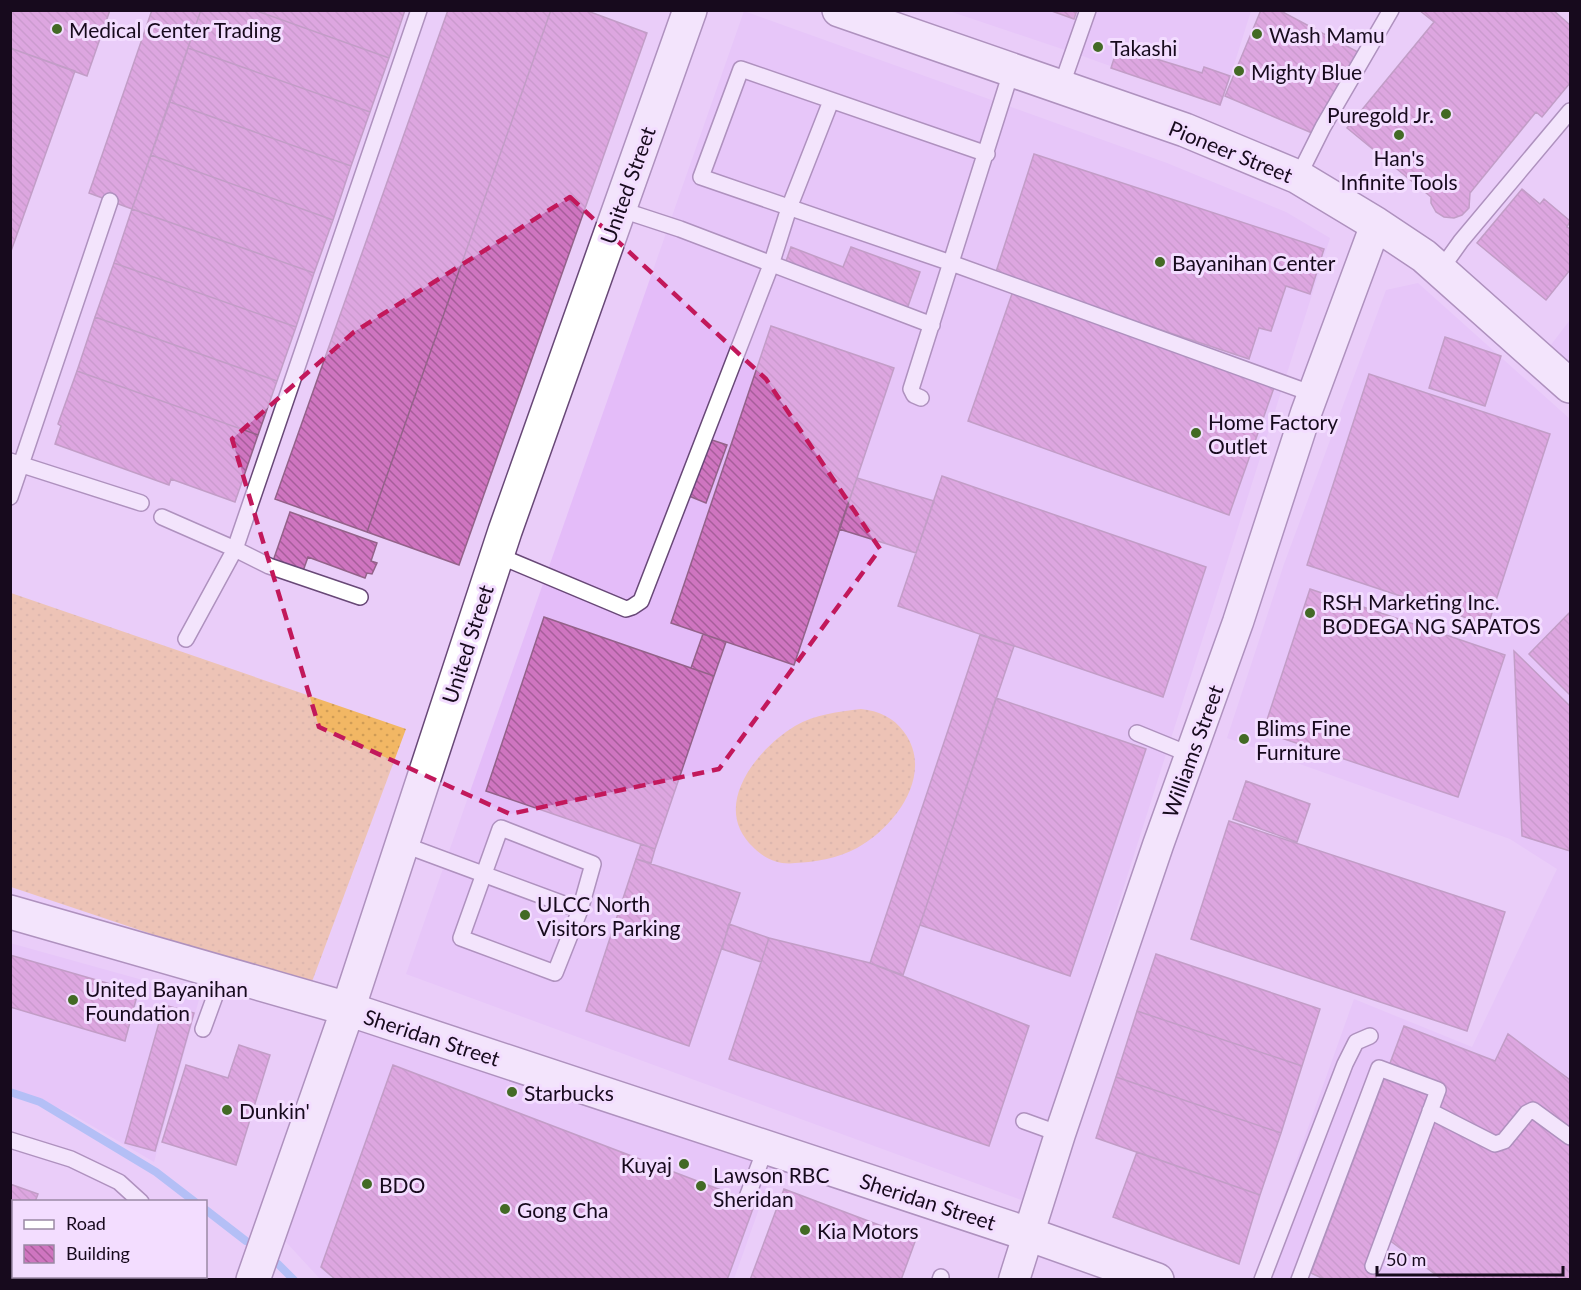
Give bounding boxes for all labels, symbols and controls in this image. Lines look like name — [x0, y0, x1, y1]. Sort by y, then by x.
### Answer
place label: Medical Center Trading — [69, 17, 281, 42]
marker: Medical Center Trading — [50, 22, 64, 36]
place label: Wash Mamu — [1269, 22, 1385, 47]
marker: Wash Mamu — [1250, 27, 1264, 41]
place label: Takashi — [1110, 35, 1177, 60]
marker: Takashi — [1091, 40, 1105, 54]
place label: Mighty Blue — [1251, 59, 1362, 84]
marker: Mighty Blue — [1232, 64, 1246, 78]
place label: Puregold Jr. — [1327, 102, 1434, 127]
marker: Puregold Jr. — [1439, 107, 1453, 121]
street label: Pioneer Street — [1165, 115, 1297, 187]
street label: United Street — [594, 123, 660, 247]
marker: Han's Infinite Tools — [1392, 128, 1406, 142]
place label: Han's Infinite Tools — [1340, 145, 1458, 194]
place label: Bayanihan Center — [1172, 250, 1336, 275]
marker: Bayanihan Center — [1153, 255, 1167, 269]
place label: Home Factory Outlet — [1208, 409, 1338, 458]
marker: Home Factory Outlet — [1189, 426, 1203, 440]
street label: United Street — [436, 581, 498, 706]
place label: RSH Marketing Inc. BODEGA NG SAPATOS — [1322, 589, 1541, 638]
marker: RSH Marketing Inc. BODEGA NG SAPATOS — [1303, 606, 1317, 620]
street label: Williams Street — [1156, 681, 1228, 821]
place label: Blims Fine Furniture — [1256, 715, 1351, 764]
marker: Blims Fine Furniture — [1237, 732, 1251, 746]
place label: ULCC North Visitors Parking — [537, 891, 681, 940]
marker: ULCC North Visitors Parking — [518, 908, 532, 922]
place label: United Bayanihan Foundation — [85, 976, 248, 1025]
marker: United Bayanihan Foundation — [66, 993, 80, 1007]
street label: Sheridan Street — [361, 1003, 503, 1071]
place label: Starbucks — [524, 1080, 614, 1105]
marker: Starbucks — [505, 1085, 519, 1099]
place label: Dunkin' — [239, 1098, 310, 1123]
marker: Dunkin' — [220, 1103, 234, 1117]
place label: Kuyaj — [621, 1152, 672, 1177]
marker: Kuyaj — [677, 1157, 691, 1171]
place label: Lawson RBC Sheridan — [713, 1162, 829, 1211]
street label: Sheridan Street — [857, 1167, 999, 1235]
place label: BDO — [379, 1172, 425, 1197]
marker: BDO — [360, 1177, 374, 1191]
marker: Lawson RBC Sheridan — [694, 1179, 708, 1193]
place label: Gong Cha — [517, 1197, 608, 1222]
legend — [12, 1200, 207, 1278]
marker: Gong Cha — [498, 1202, 512, 1216]
text: Road — [66, 1212, 106, 1234]
place label: Kia Motors — [817, 1218, 919, 1243]
marker: Kia Motors — [798, 1223, 812, 1237]
scale bar — [1377, 1239, 1563, 1277]
text: Building — [66, 1242, 130, 1264]
text: 50 m — [1386, 1248, 1426, 1270]

